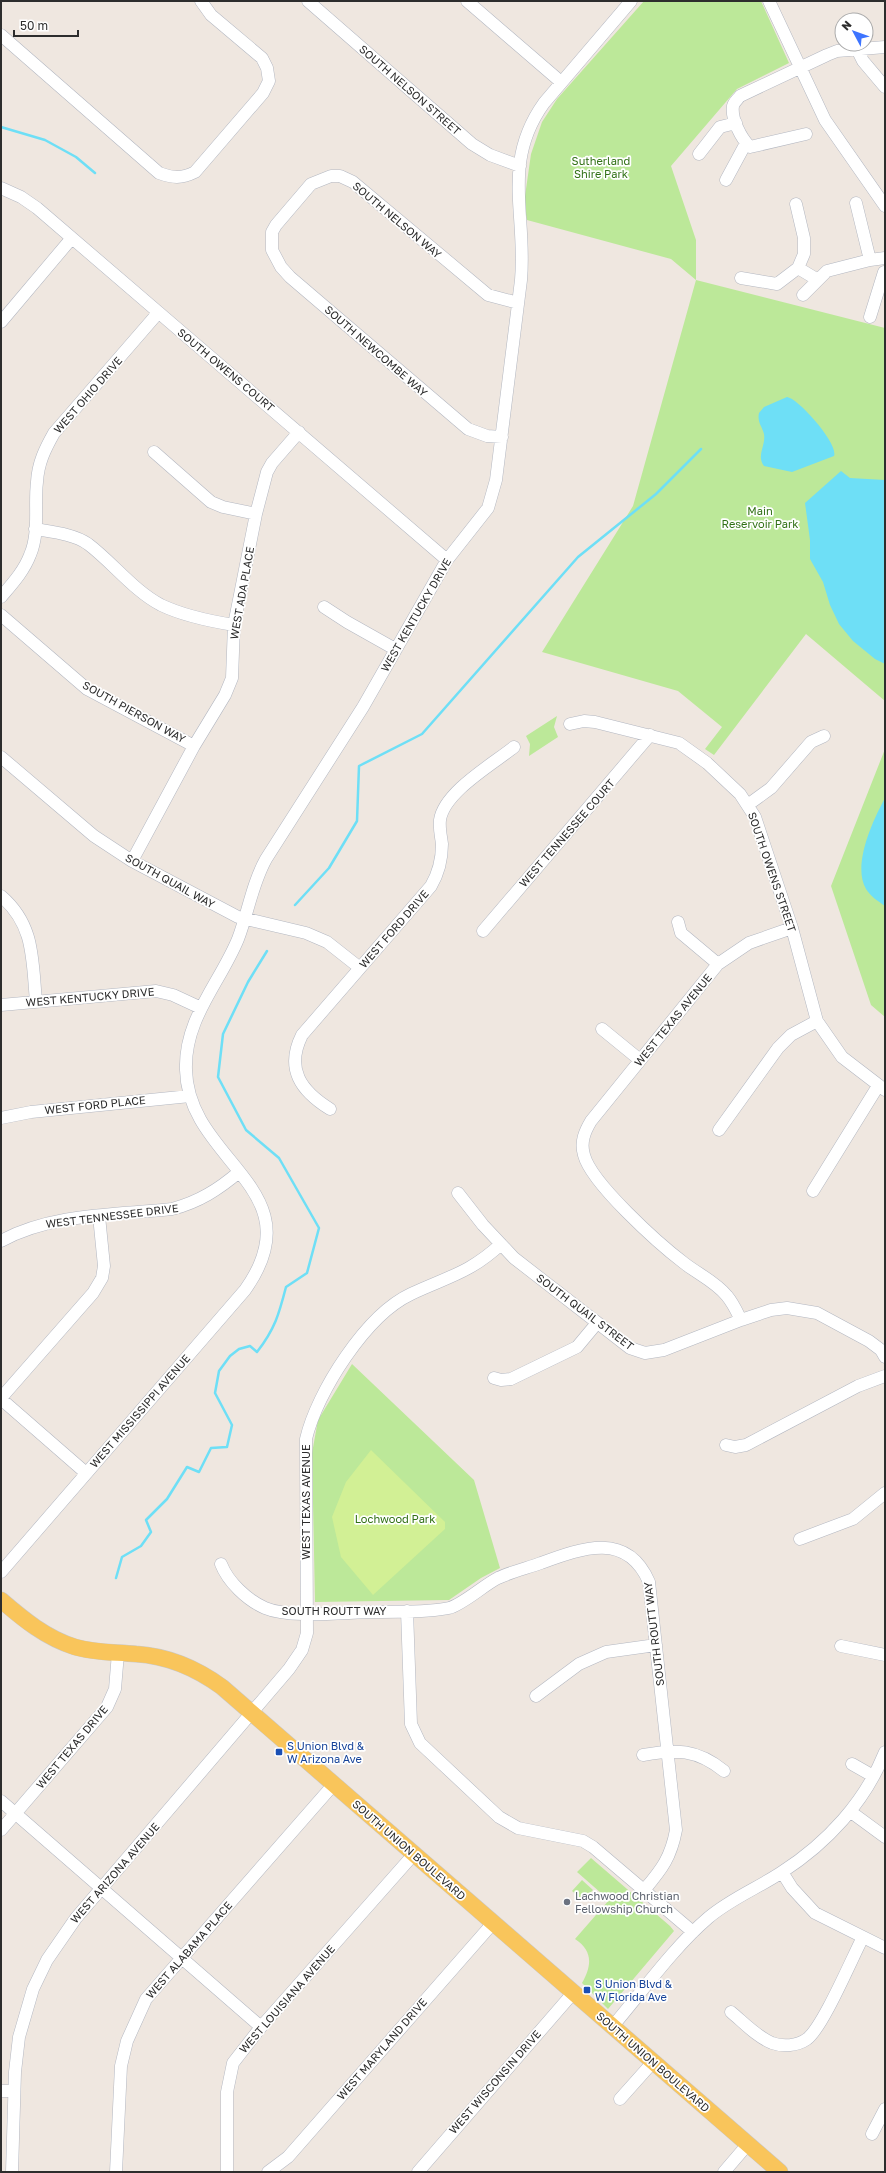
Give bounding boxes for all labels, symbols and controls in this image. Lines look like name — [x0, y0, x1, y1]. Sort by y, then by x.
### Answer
scale bar — [14, 12, 78, 38]
north arrow — [834, 12, 874, 52]
text: 50 m — [20, 18, 48, 33]
text: N — [838, 18, 854, 33]
street label: SOUTH NELSON STREET — [357, 42, 464, 137]
park label: Sutherland Shire Park — [572, 154, 630, 180]
street label: SOUTH NELSON WAY — [350, 179, 444, 261]
street label: SOUTH NEWCOMBE WAY — [322, 302, 430, 399]
street label: SOUTH OWENS COURT — [175, 325, 278, 414]
street label: WEST OHIO DRIVE — [51, 353, 125, 436]
park label: Main Reservoir Park — [722, 504, 798, 530]
street label: WEST ADA PLACE — [227, 545, 256, 640]
street label: WEST KENTUCKY DRIVE — [378, 555, 454, 674]
street label: SOUTH PIERSON WAY — [81, 678, 188, 745]
street label: WEST TENNESSEE COURT — [516, 776, 617, 889]
street label: SOUTH OWENS STREET — [746, 810, 799, 934]
street label: SOUTH QUAIL WAY — [123, 851, 217, 910]
street label: WEST FORD DRIVE — [356, 887, 431, 970]
street label: WEST TEXAS AVENUE — [631, 971, 714, 1069]
street label: WEST KENTUCKY DRIVE — [25, 984, 155, 1009]
street label: WEST FORD PLACE — [44, 1093, 146, 1116]
street label: WEST TENNESSEE DRIVE — [45, 1201, 179, 1230]
street label: SOUTH QUAIL STREET — [534, 1271, 637, 1353]
street label: WEST MISSISSIPPI AVENUE — [87, 1351, 193, 1470]
street label: WEST TEXAS AVENUE — [299, 1444, 312, 1560]
park label: Lochwood Park — [355, 1512, 435, 1525]
street label: SOUTH ROUTT WAY — [641, 1581, 666, 1687]
street label: SOUTH ROUTT WAY — [282, 1604, 386, 1617]
street label: WEST TEXAS DRIVE — [33, 1702, 110, 1791]
place label: S Union Blvd & W Arizona Ave — [287, 1739, 365, 1765]
marker: S Union Blvd & W Arizona Ave — [274, 1747, 284, 1757]
street label: SOUTH UNION BOULEVARD — [350, 1797, 469, 1903]
street label: WEST ARIZONA AVENUE — [67, 1820, 162, 1926]
place label: Lachwood Christian Fellowship Church — [575, 1889, 679, 1915]
marker: Lachwood Christian Fellowship Church — [562, 1897, 572, 1907]
street label: WEST ALABAMA PLACE — [143, 1898, 235, 2001]
street label: WEST LOUISIANA AVENUE — [236, 1942, 337, 2055]
place label: S Union Blvd & W Florida Ave — [595, 1977, 673, 2003]
marker: S Union Blvd & W Florida Ave — [582, 1985, 592, 1995]
street label: WEST MARYLAND DRIVE — [334, 1995, 429, 2102]
street label: SOUTH UNION BOULEVARD — [594, 2009, 713, 2115]
street label: WEST WISCONSIN DRIVE — [446, 2027, 543, 2136]

